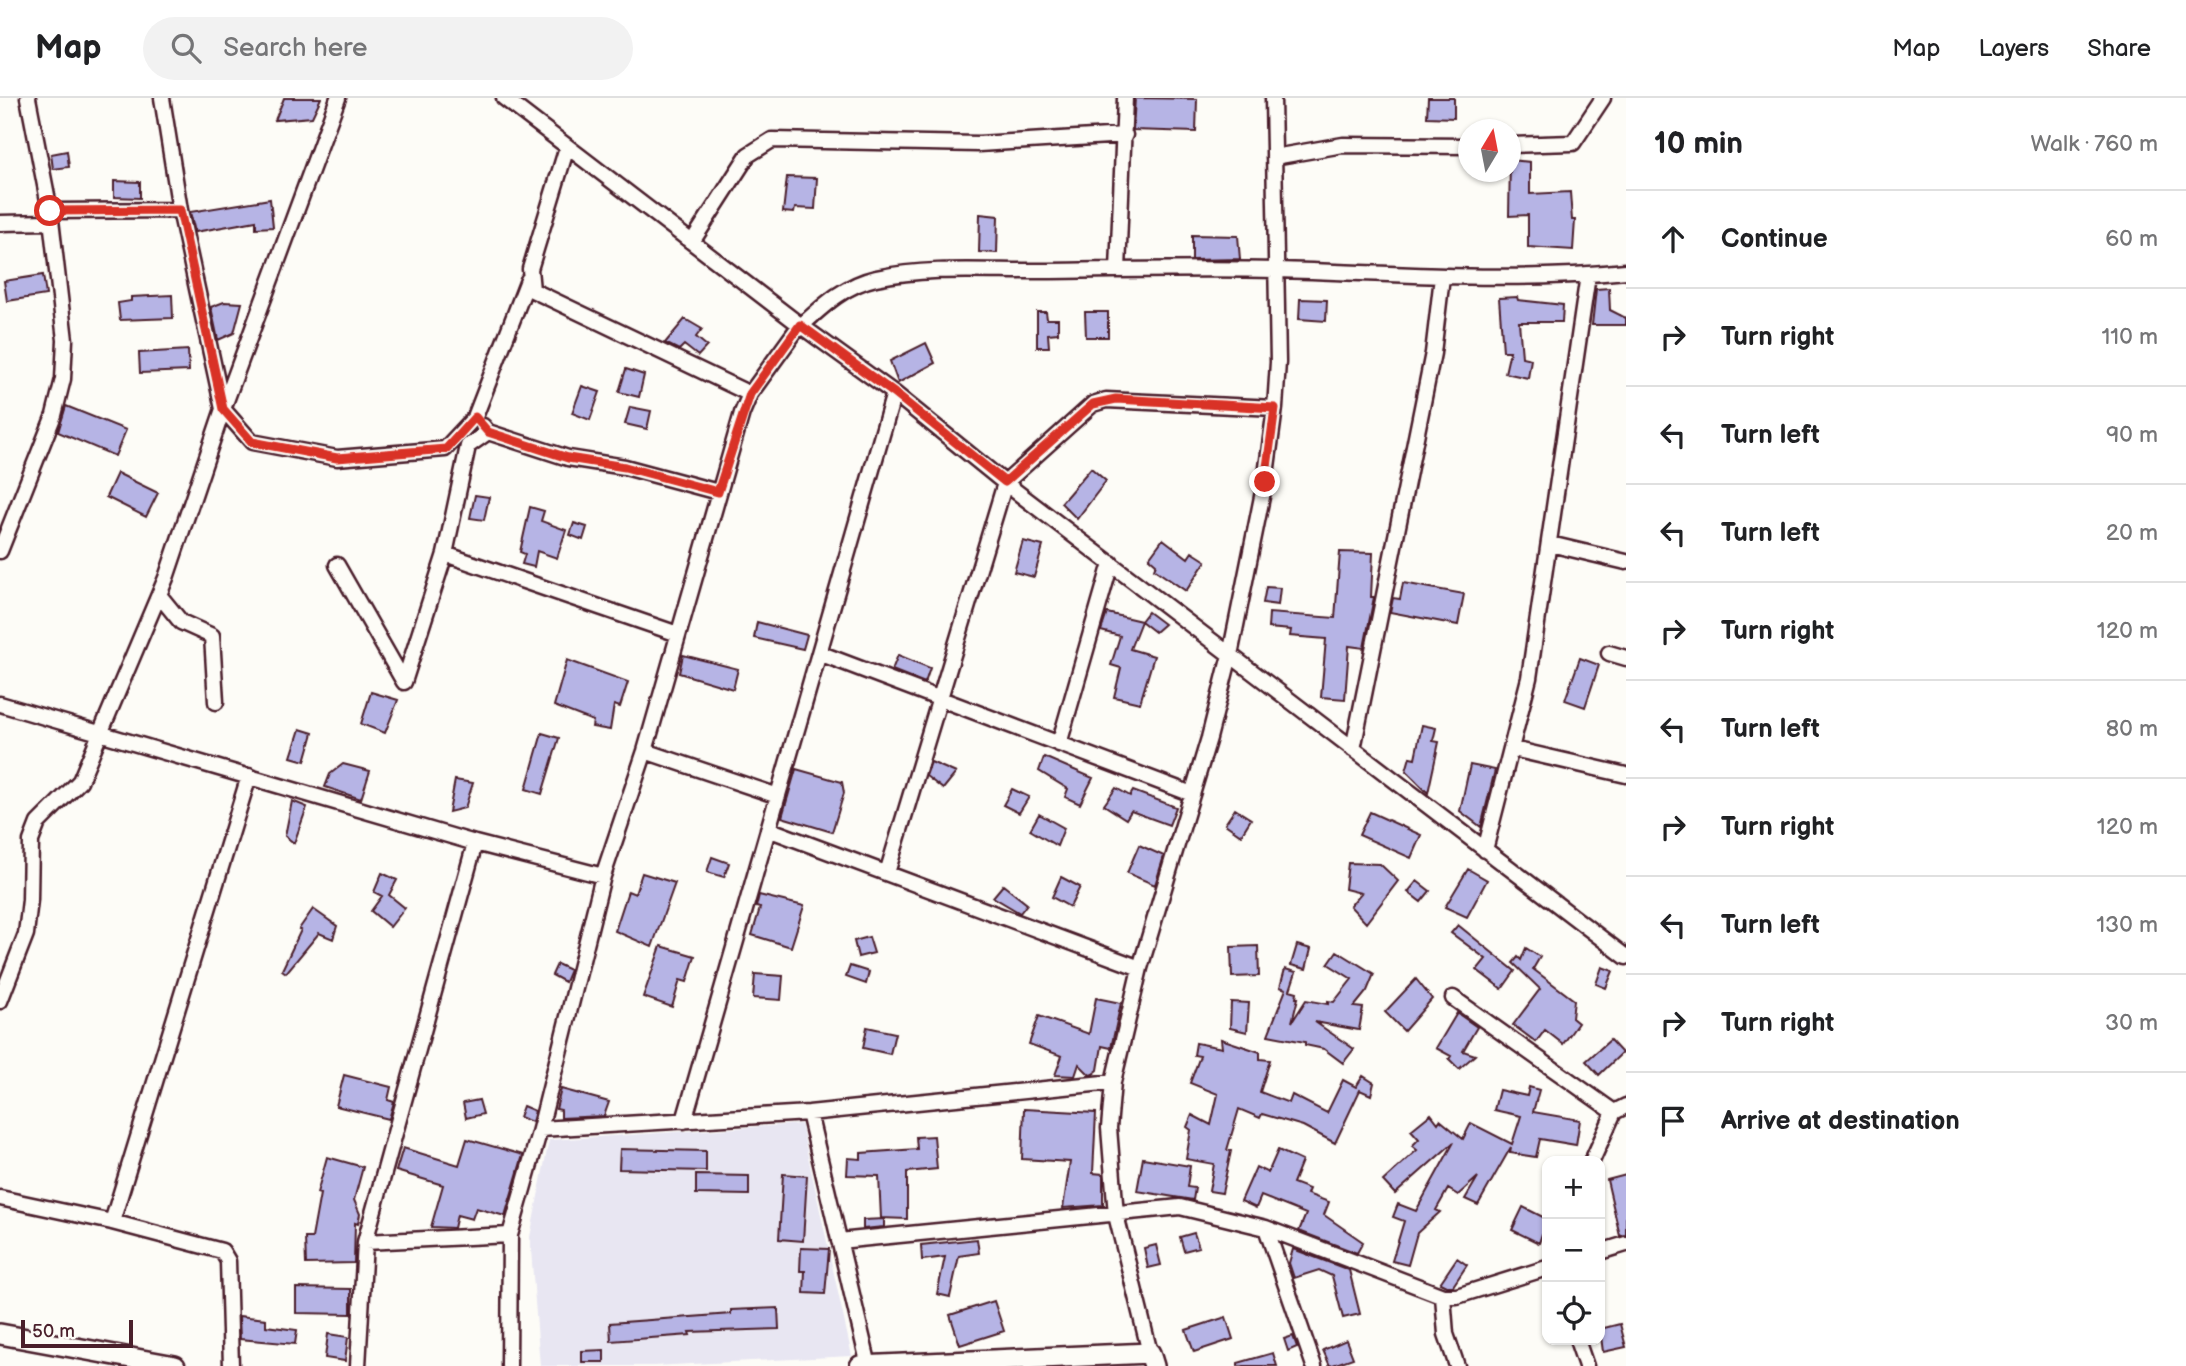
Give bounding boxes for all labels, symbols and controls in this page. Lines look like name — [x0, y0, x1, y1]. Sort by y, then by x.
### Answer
search box — [143, 17, 633, 80]
text: Map — [35, 28, 101, 68]
icon: search — [167, 29, 205, 67]
text: Search here — [223, 33, 367, 64]
text: Map — [1892, 34, 1940, 63]
text: Layers — [1978, 34, 2049, 63]
text: Share — [2087, 34, 2151, 63]
north arrow — [1458, 119, 1521, 182]
text: 10 min — [1654, 126, 1743, 162]
text: Walk · 760 m — [2030, 130, 2158, 158]
route start — [34, 195, 65, 226]
icon: ahead — [1654, 220, 1692, 258]
text: Continue — [1721, 224, 1828, 255]
text: 60 m — [2105, 225, 2158, 253]
icon: right — [1654, 318, 1692, 356]
text: Turn right — [1721, 322, 1834, 353]
text: 110 m — [2101, 323, 2158, 351]
icon: left — [1654, 416, 1692, 454]
text: Turn left — [1721, 420, 1820, 451]
text: 90 m — [2106, 421, 2158, 449]
route end — [1249, 466, 1280, 497]
icon: left — [1654, 514, 1692, 552]
text: Turn left — [1721, 518, 1820, 549]
text: 20 m — [2106, 519, 2158, 547]
icon: right — [1654, 612, 1692, 650]
text: Turn right — [1721, 616, 1834, 647]
text: 120 m — [2097, 617, 2158, 645]
icon: left — [1654, 710, 1692, 748]
text: Turn left — [1721, 714, 1820, 745]
text: 80 m — [2106, 715, 2158, 743]
icon: right — [1654, 808, 1692, 846]
text: Turn right — [1721, 812, 1834, 843]
text: 120 m — [2097, 813, 2158, 841]
icon: left — [1654, 906, 1692, 944]
text: Turn left — [1721, 910, 1820, 941]
text: 130 m — [2096, 911, 2158, 939]
icon: right — [1654, 1004, 1692, 1042]
text: Turn right — [1721, 1008, 1834, 1039]
text: 30 m — [2105, 1009, 2158, 1037]
icon: arrive — [1654, 1102, 1692, 1140]
text: Arrive at destination — [1721, 1106, 1960, 1137]
map controls — [1542, 1156, 1605, 1345]
button: + — [1542, 1156, 1605, 1219]
button: − — [1542, 1219, 1605, 1282]
button: locate — [1542, 1282, 1605, 1345]
scale bar — [21, 1317, 133, 1349]
text: 50 m — [32, 1320, 75, 1343]

